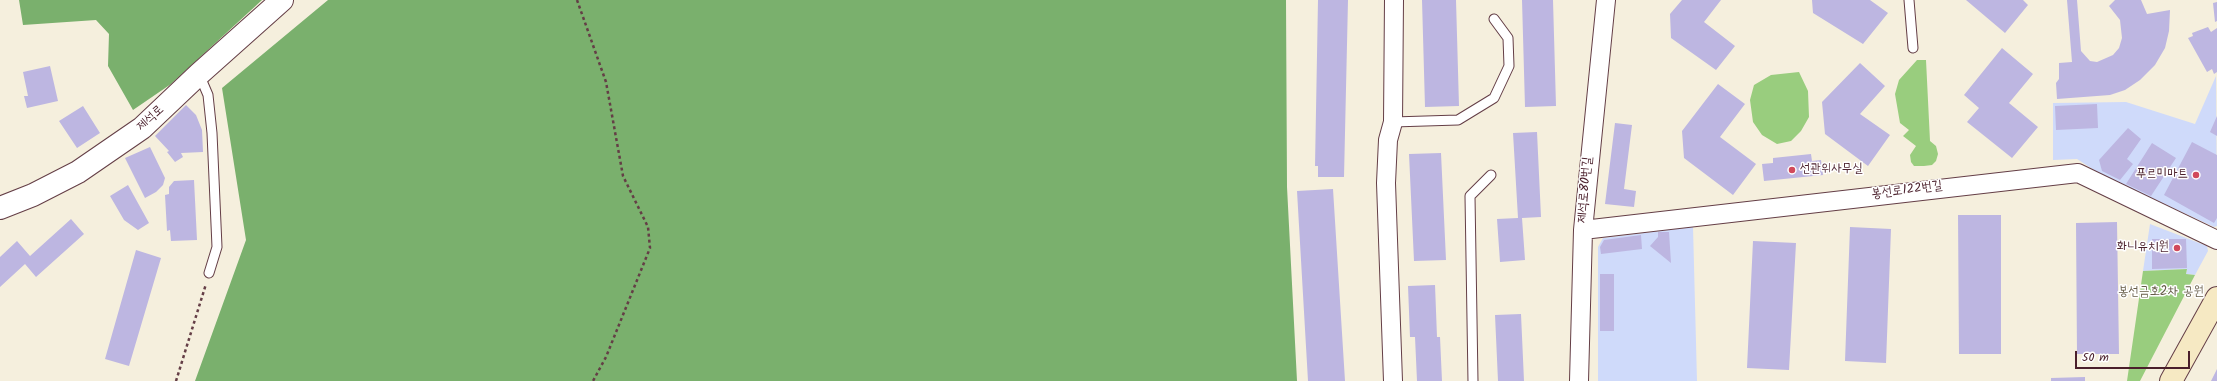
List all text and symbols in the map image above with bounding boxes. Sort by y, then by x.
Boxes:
street label: 제석로 [134,103,168,135]
street label: 제석로80번길 [1575,156,1597,224]
place label: 선관위사무실 [1800,162,1863,178]
marker: 선관위사무실 [1787,165,1797,175]
place label: 푸르미마트 [2136,167,2188,183]
marker: 푸르미마트 [2191,170,2201,180]
street label: 봉선로122번길 [1871,179,1943,203]
place label: 화니유치원 [2117,240,2169,256]
marker: 화니유치원 [2172,243,2182,253]
park label: 봉선금호2차 공원 [2118,285,2204,301]
scale bar [2077,343,2192,369]
text: 50 m [2082,348,2109,367]

